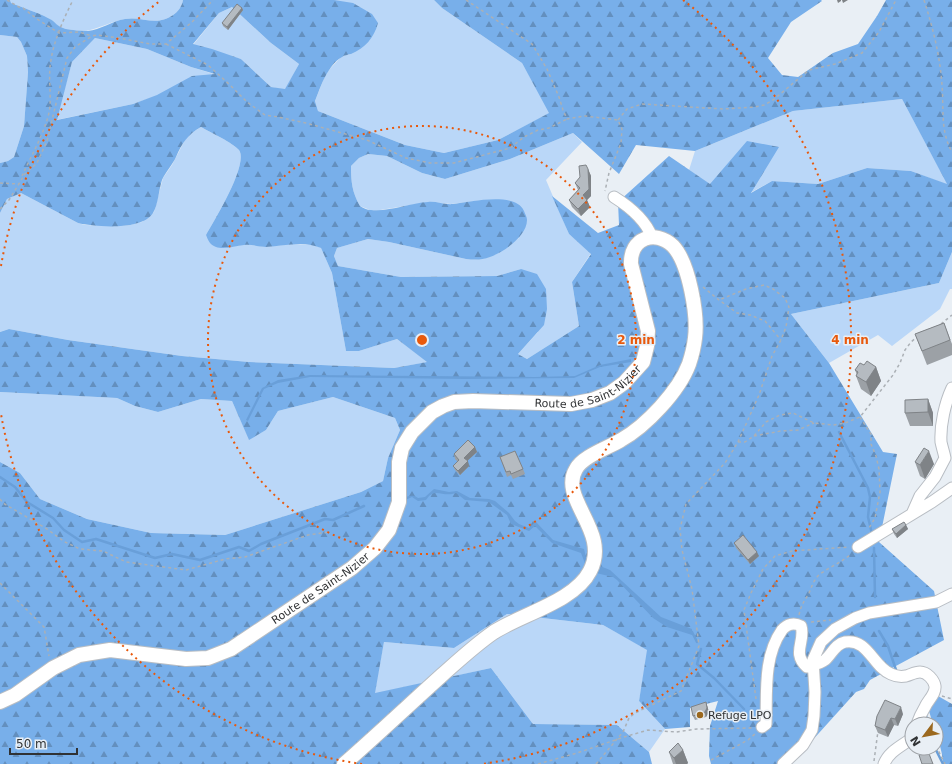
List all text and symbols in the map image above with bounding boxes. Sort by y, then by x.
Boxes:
centre of rings [415,333,429,347]
text: 2 min [617,333,655,347]
text: 4 min [831,333,869,347]
street label: Route de Saint-Nizier [534,362,644,411]
street label: Route de Saint-Nizier [269,550,373,627]
place label: Refuge LPO [708,709,772,722]
marker: Refuge LPO [695,710,705,720]
north arrow [904,716,944,756]
scale bar [10,730,77,756]
text: N [908,734,924,748]
text: 50 m [16,737,47,751]

